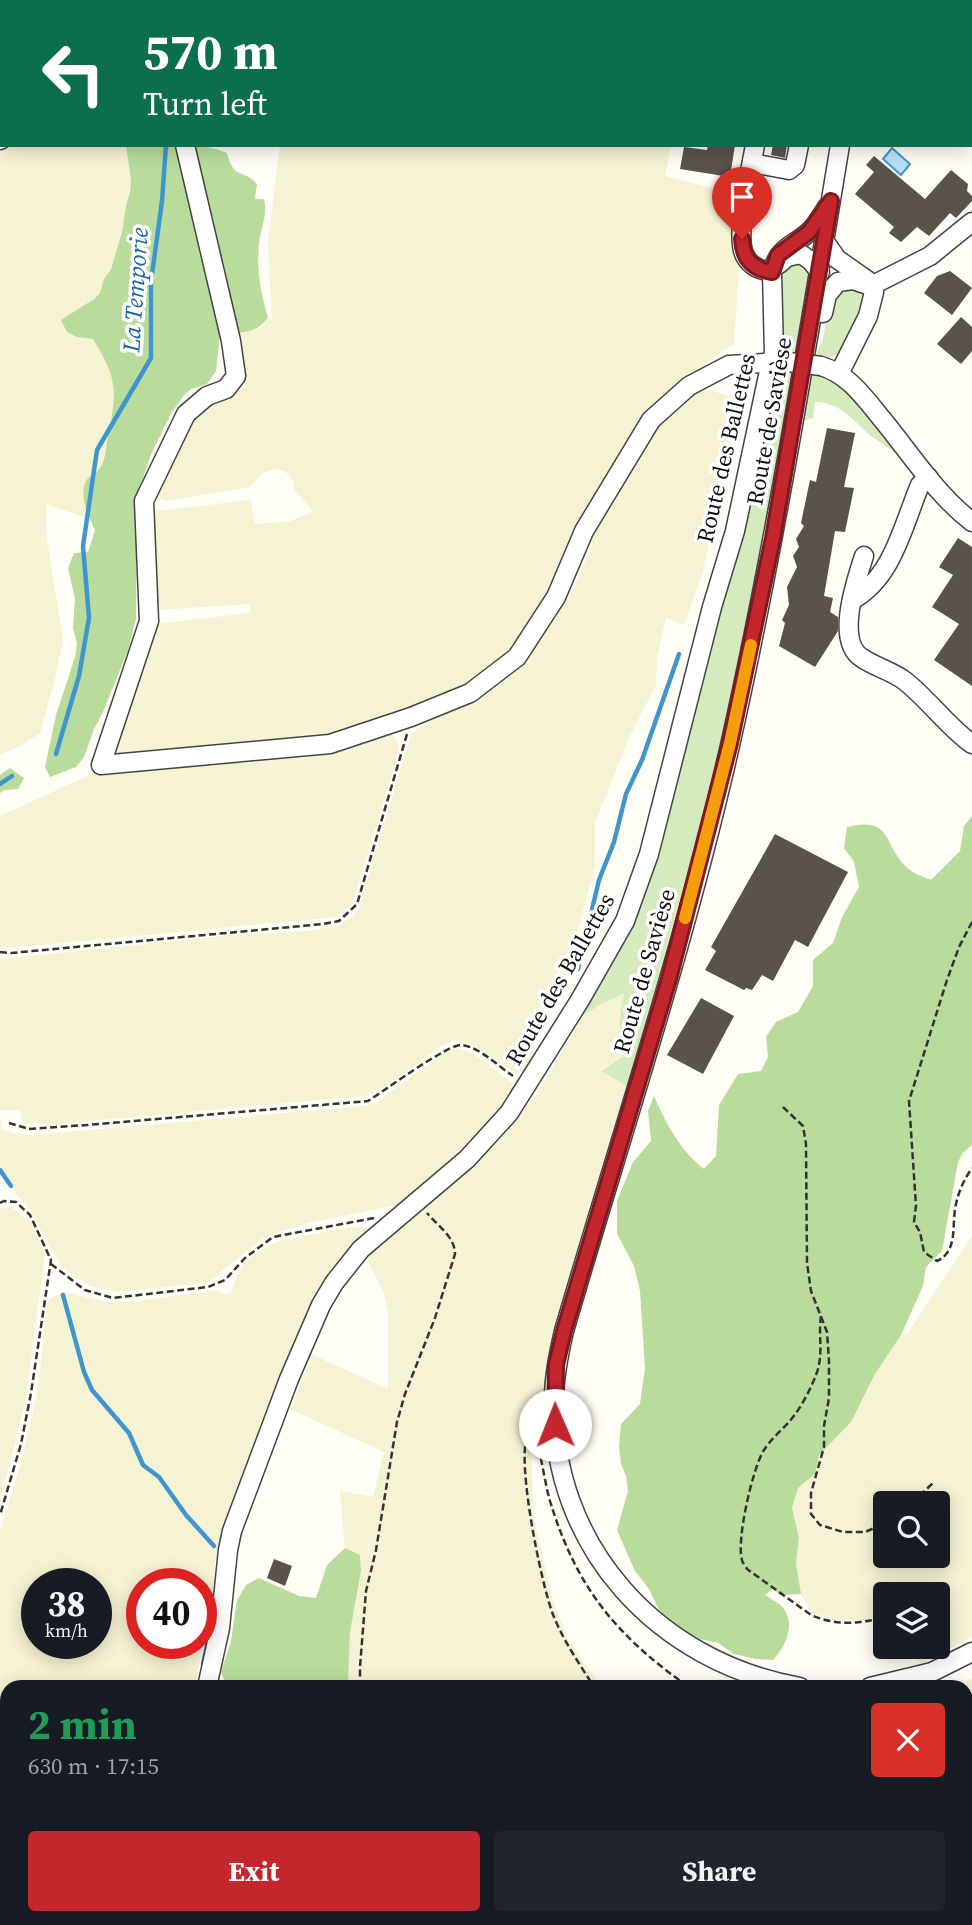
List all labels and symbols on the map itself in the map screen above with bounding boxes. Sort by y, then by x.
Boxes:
pin [712,167,772,239]
water label: La Temporie [114,226,156,354]
street label: Route de Savièse [738,334,800,508]
street label: Route des Ballettes [689,350,763,546]
street label: Route de Savièse [605,885,683,1057]
street label: Route des Ballettes [498,887,622,1071]
position arrow [518,1388,592,1462]
speed limit sign: 40 [126,1568,217,1659]

